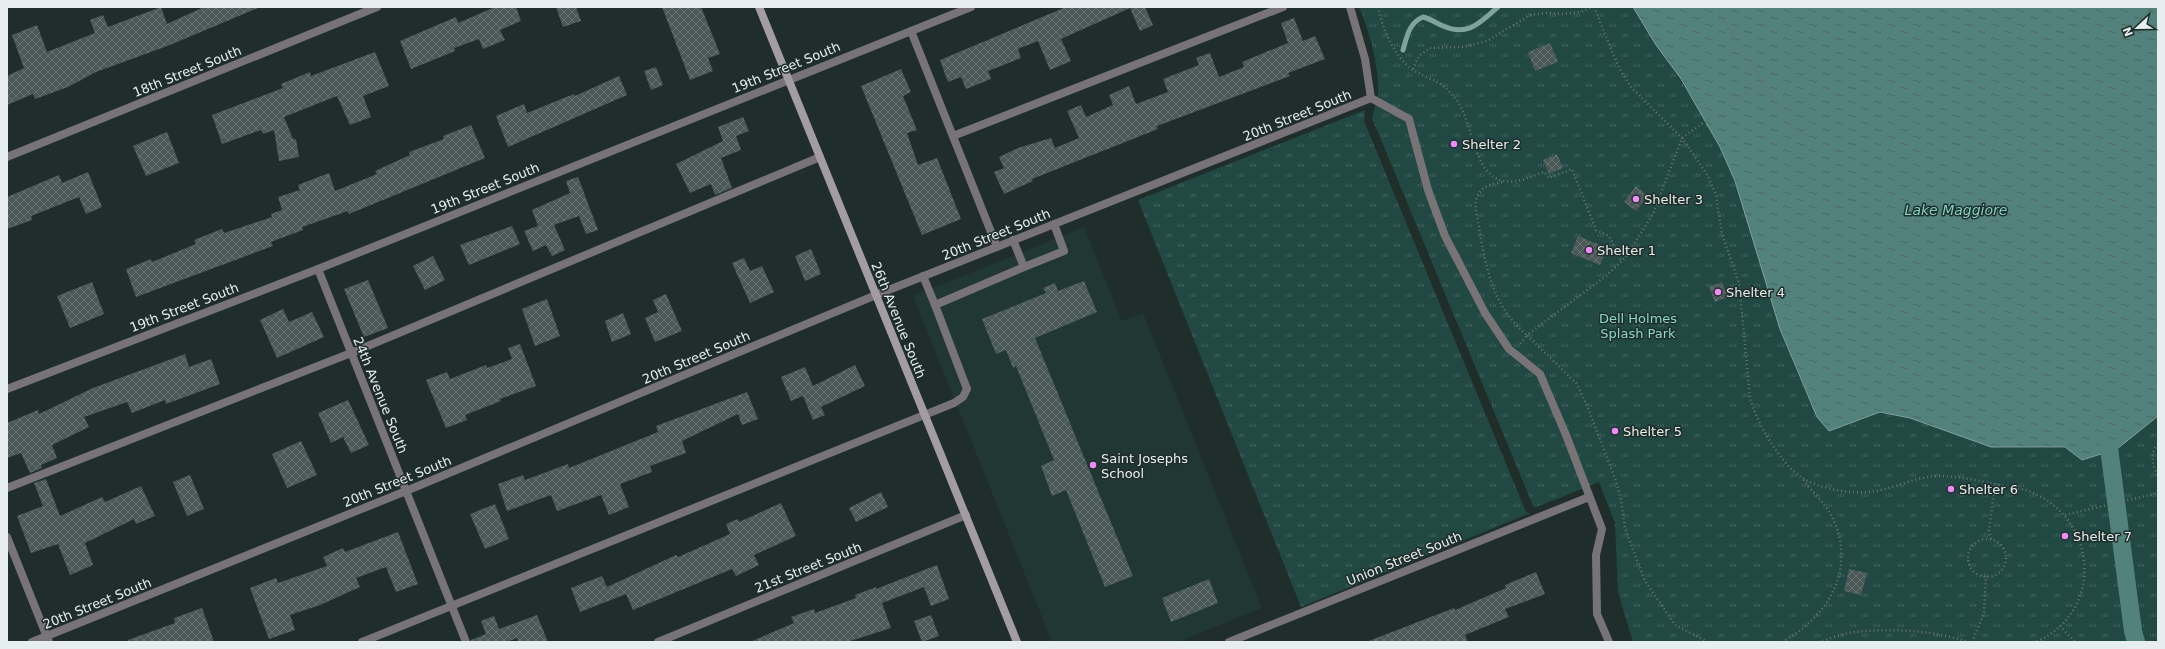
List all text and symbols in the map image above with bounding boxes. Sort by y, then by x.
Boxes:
north arrow [2117,8,2157,48]
text: N [2120,25,2136,38]
street label: 19th Street South [730,39,843,96]
street label: 18th Street South [131,43,244,100]
street label: 20th Street South [1241,87,1354,144]
place label: Shelter 2 [1462,137,1521,152]
marker: Shelter 2 [1449,139,1459,149]
street label: 19th Street South [429,160,542,217]
place label: Shelter 3 [1644,192,1703,207]
marker: Shelter 3 [1631,194,1641,204]
water label: Lake Maggiore [1905,202,2007,218]
street label: 20th Street South [940,206,1053,263]
place label: Shelter 1 [1597,243,1656,258]
marker: Shelter 1 [1584,245,1594,255]
street label: 26th Avenue South [868,260,929,381]
street label: 19th Street South [128,280,241,335]
place label: Shelter 4 [1726,285,1785,300]
marker: Shelter 4 [1713,287,1723,297]
park label: Dell Holmes Splash Park [1599,311,1677,341]
street label: 20th Street South [640,328,752,387]
street label: 24th Avenue South [350,335,411,456]
place label: Shelter 5 [1623,424,1682,439]
marker: Shelter 5 [1610,426,1620,436]
place label: Saint Josephs School [1101,451,1188,481]
street label: 20th Street South [341,453,454,510]
marker: Saint Josephs School [1088,460,1098,470]
place label: Shelter 6 [1959,482,2018,497]
marker: Shelter 6 [1946,484,1956,494]
street label: Union Street South [1344,528,1464,588]
place label: Shelter 7 [2073,529,2132,544]
marker: Shelter 7 [2060,531,2070,541]
street label: 21st Street South [753,539,864,596]
street label: 20th Street South [41,575,154,632]

